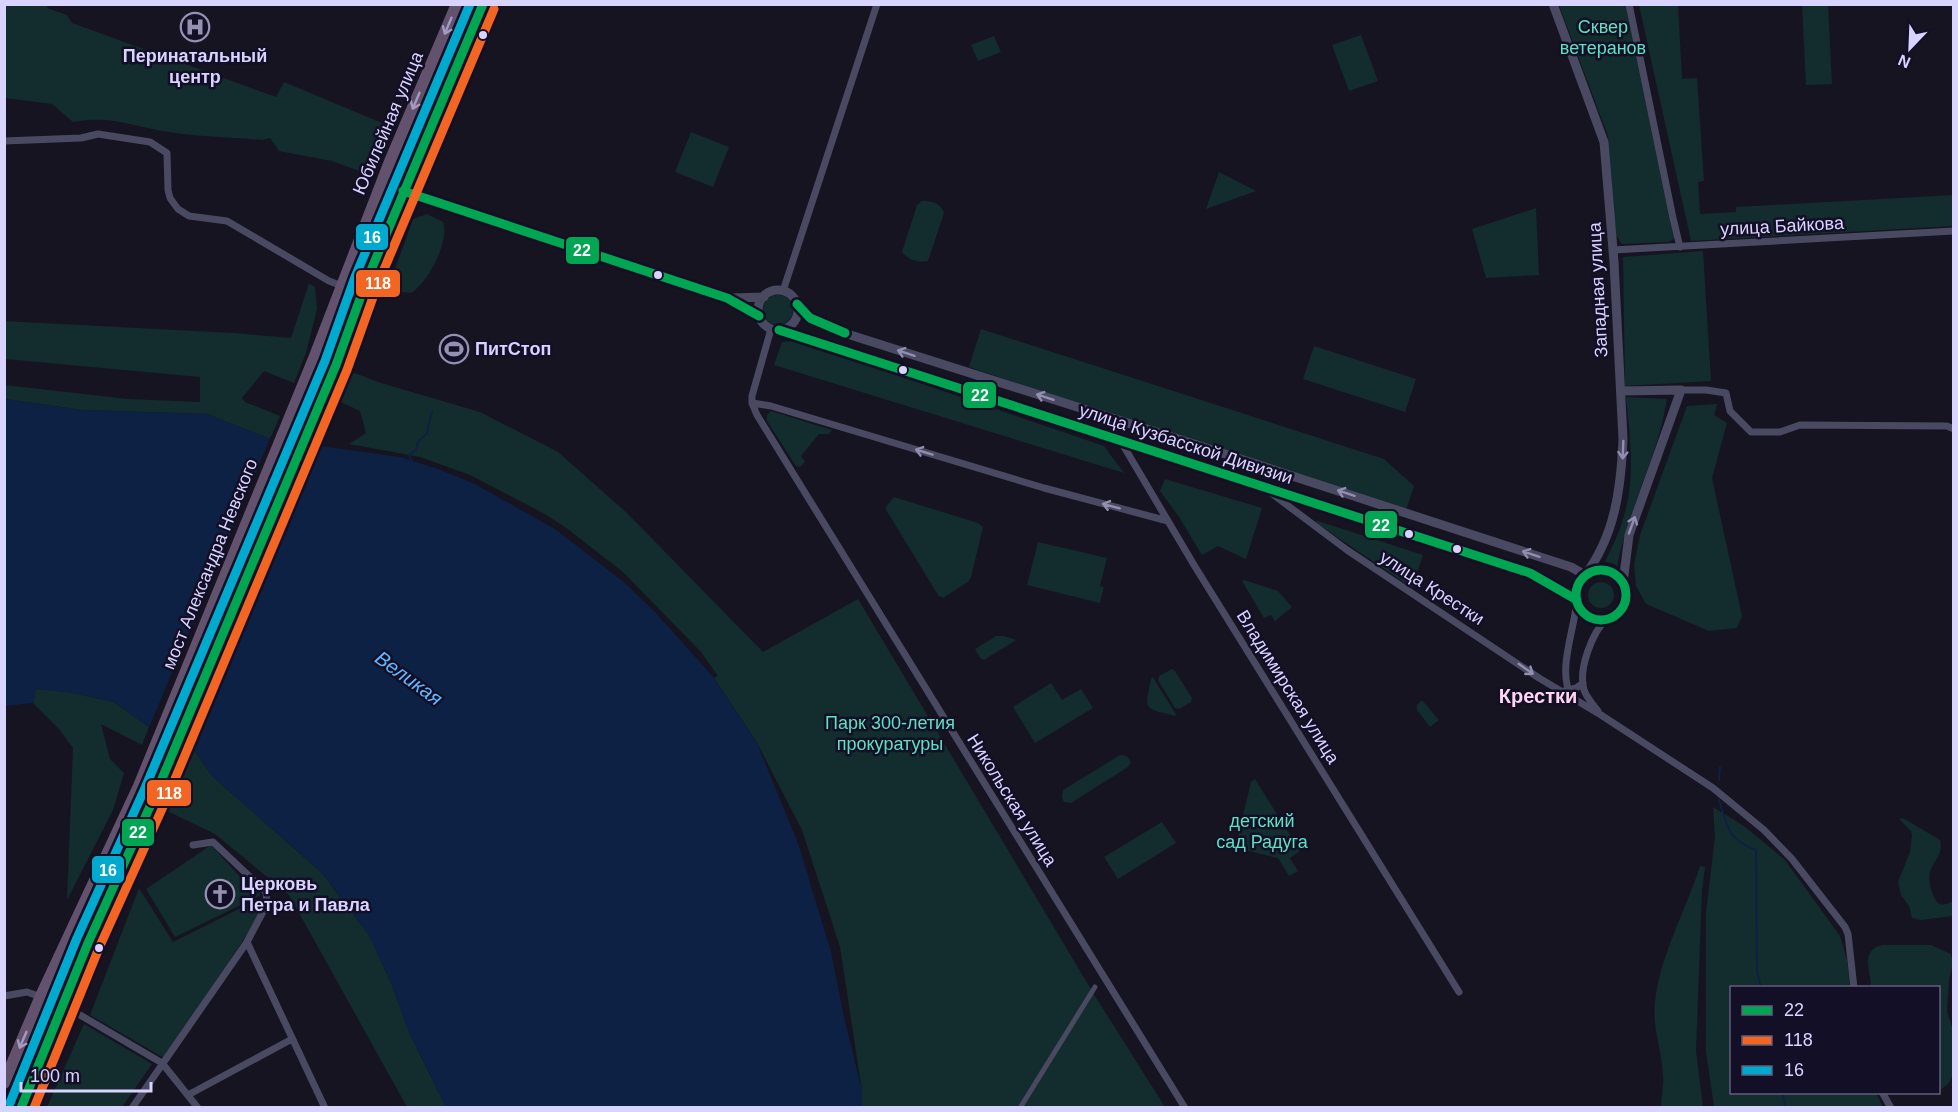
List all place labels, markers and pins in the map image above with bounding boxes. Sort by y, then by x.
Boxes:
hospital icon: Перинатальный центр [179,11,211,43]
unlabelled marker [477,29,489,41]
place label: Перинатальный центр [123,46,267,87]
unlabelled marker [652,269,664,281]
sports icon: ПитСтоп [438,333,470,365]
place label: ПитСтоп [475,339,551,359]
unlabelled marker [897,364,909,376]
unlabelled marker [1403,528,1415,540]
unlabelled marker [1451,543,1463,555]
place label: Церковь Петра и Павла [241,874,371,915]
church icon: Церковь Петра и Павла [204,878,236,910]
unlabelled marker [93,942,105,954]

